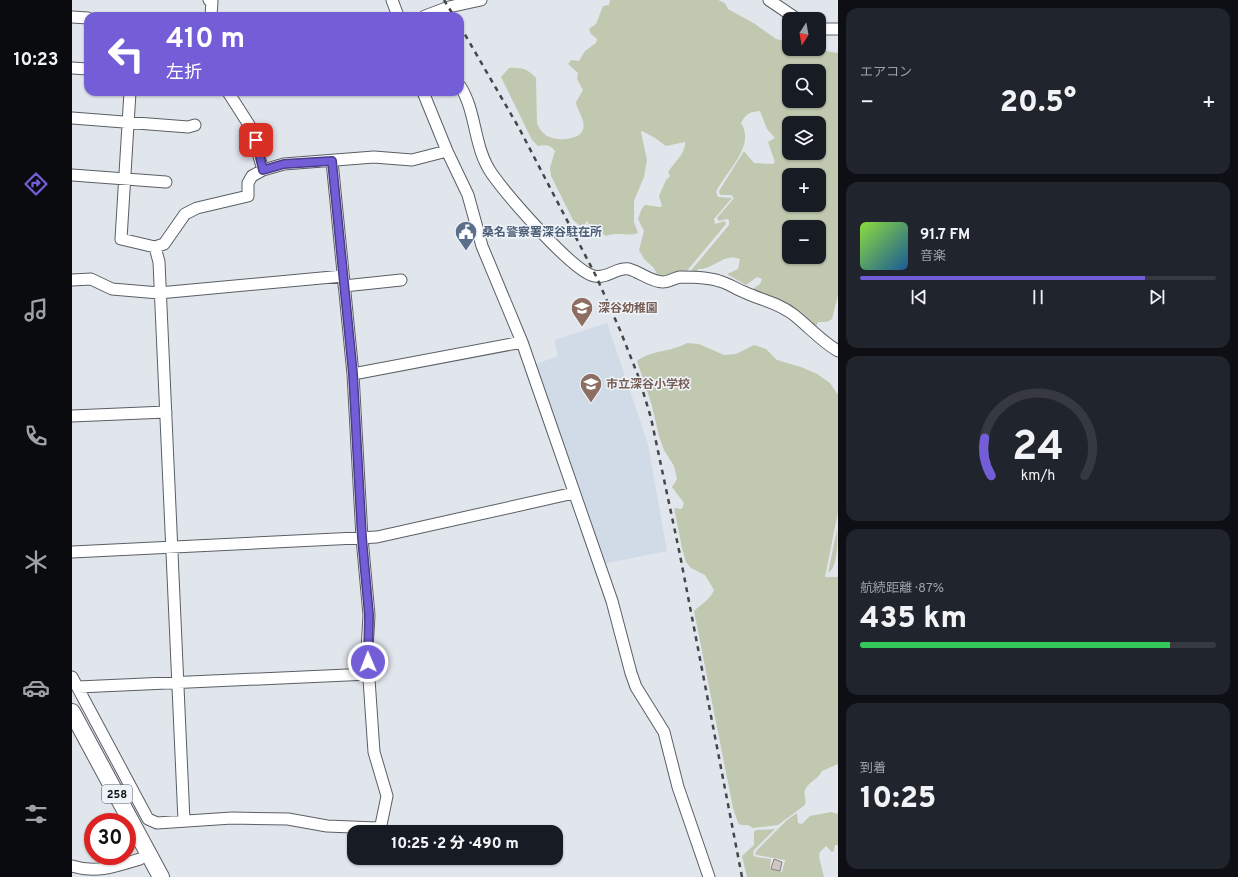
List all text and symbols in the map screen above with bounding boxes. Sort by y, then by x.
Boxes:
north arrow [782,12,826,56]
map controls [782,12,826,264]
text: 410 m [166,22,245,58]
icon: left [100,28,152,80]
text: 10:23 [13,49,59,72]
text: 左折 [166,62,202,85]
button: search [782,64,826,108]
text: エアコン [860,65,912,81]
text: 20.5° [1000,85,1076,122]
text: − [860,90,874,117]
text: + [1202,90,1216,117]
button: layers [782,116,826,160]
pin [239,123,273,157]
icon: arrive [245,129,267,151]
button: + [782,168,826,212]
icon: directions [22,170,50,198]
public building icon: 桑名警察署深谷駐在所 [453,219,479,252]
button: − [782,220,826,264]
place label: 桑名警察署深谷駐在所 [482,225,602,241]
text: 91.7 FM [920,226,970,245]
text: 音楽 [920,249,946,265]
icon: previous [908,286,930,308]
icon: pause [1027,286,1049,308]
icon: next [1146,286,1168,308]
school or university icon: 深谷幼稚園 [569,295,595,328]
icon: music [22,296,50,324]
place label: 深谷幼稚園 [598,301,658,317]
school or university icon: 市立深谷小学校 [578,371,604,404]
place label: 市立深谷小学校 [606,377,690,393]
icon: phone [22,422,50,450]
text: 24 [1012,422,1064,475]
text: km/h [1021,467,1055,485]
icon: climate [22,548,50,576]
text: 航続距離 · 87% [860,581,944,597]
text: 435 km [860,601,967,638]
position arrow [347,641,389,683]
icon: car [22,674,50,702]
text: 到着 [860,761,886,777]
text: 10:25 [860,781,936,818]
road number: 258 [102,785,132,803]
icon: filters [22,800,50,828]
speed limit sign: 30 [84,813,136,865]
text: 10:25 · 2 分 · 490 m [391,835,519,854]

